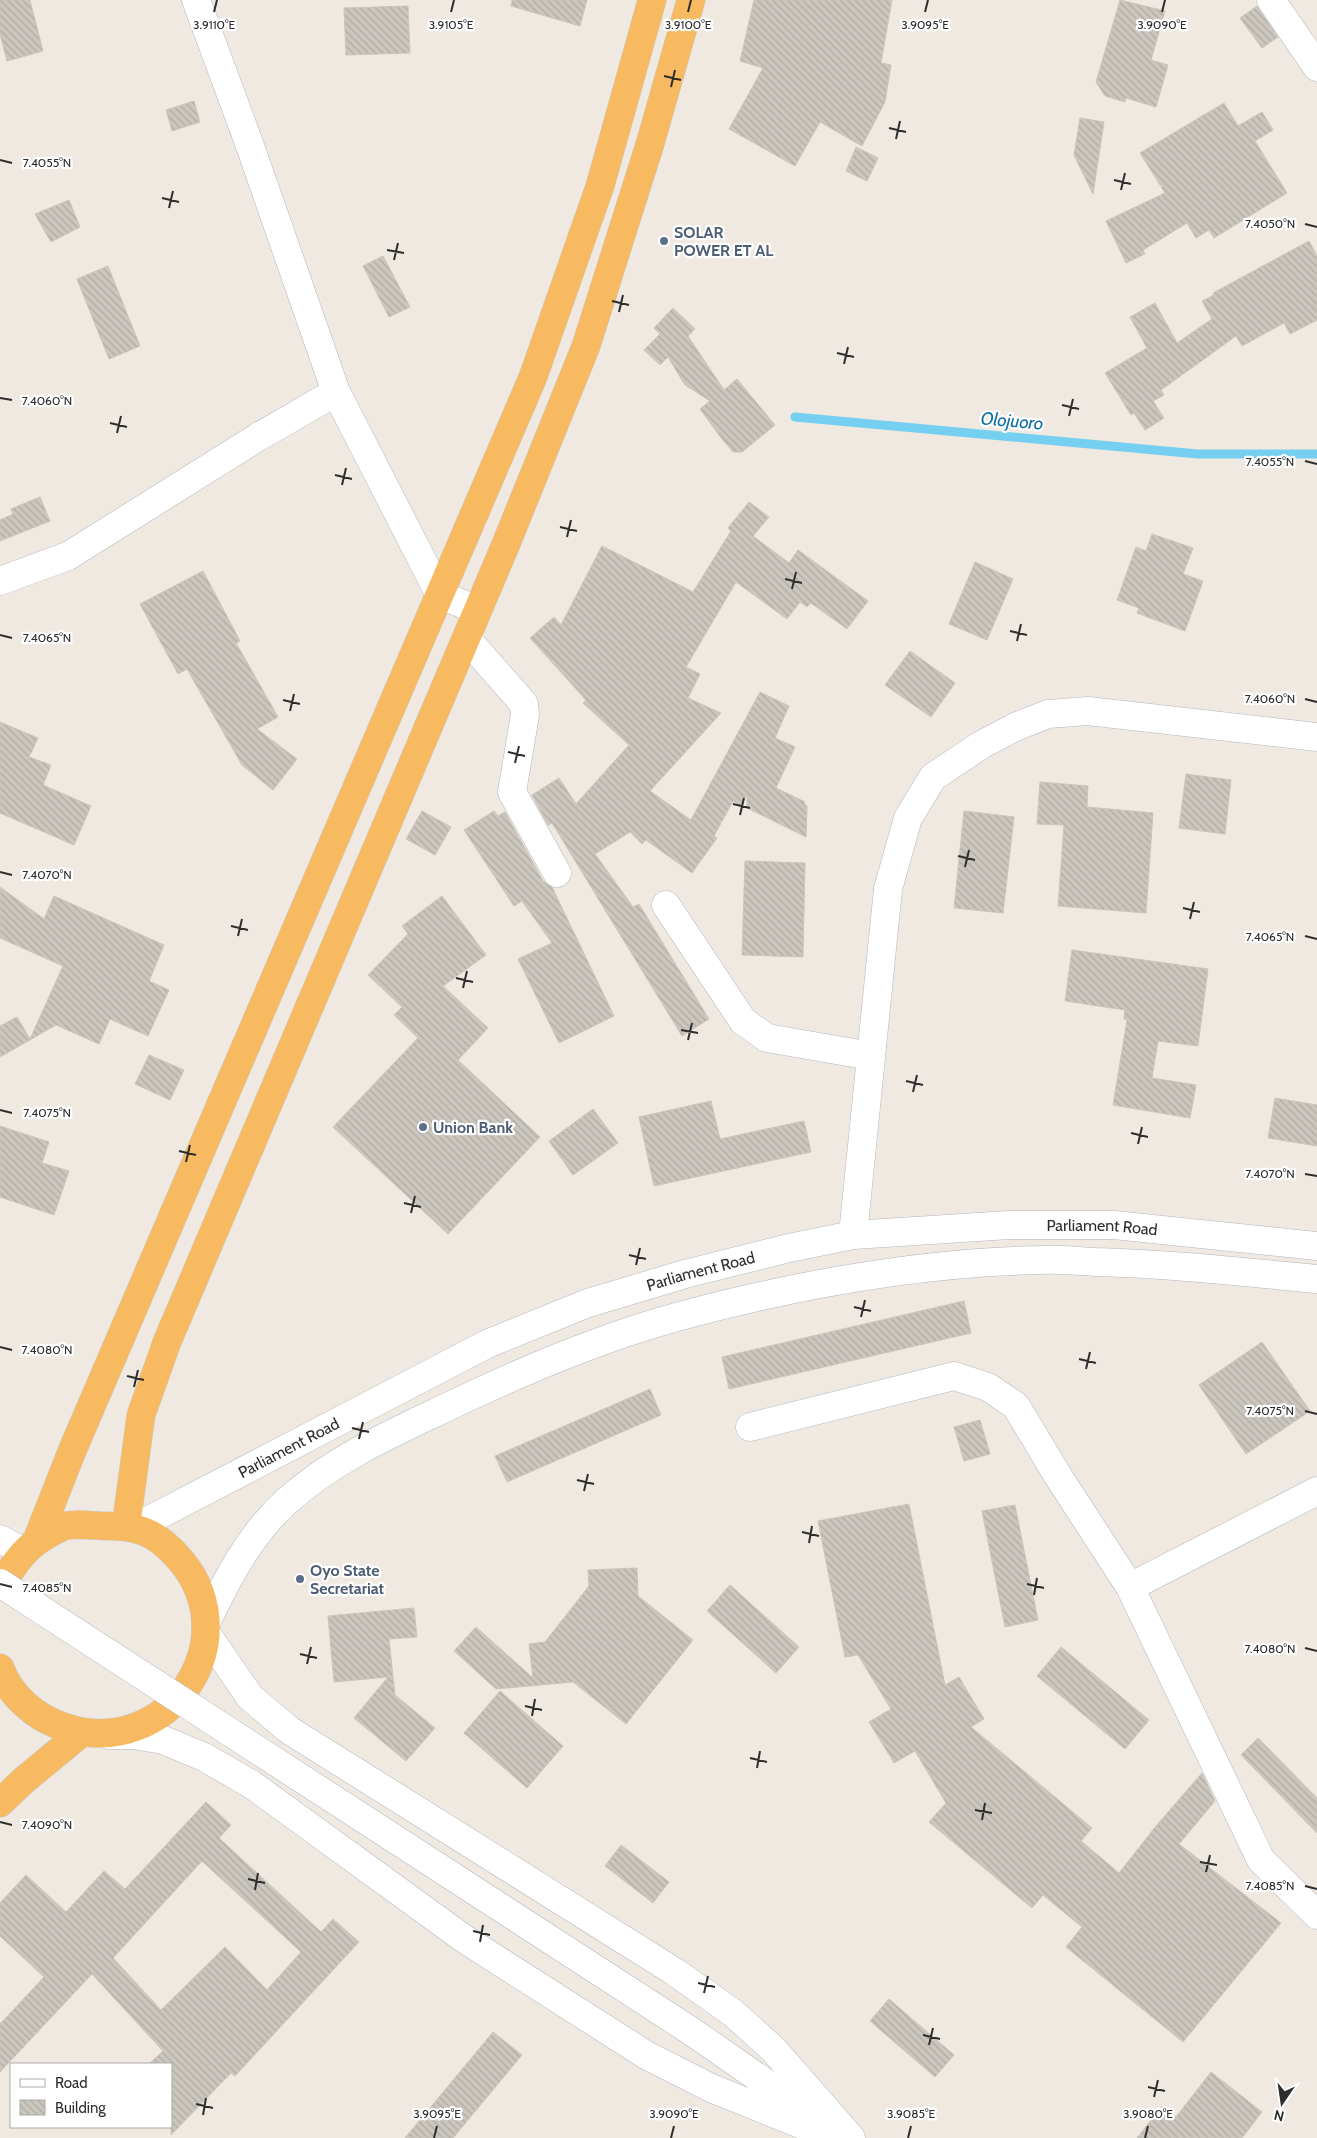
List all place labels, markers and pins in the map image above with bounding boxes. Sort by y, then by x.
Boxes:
place label: SOLAR POWER ET AL [674,223,773,260]
marker: SOLAR POWER ET AL [658,235,670,247]
place label: Union Bank [433,1118,513,1137]
marker: Union Bank [417,1121,429,1133]
place label: Oyo State Secretariat [310,1561,385,1598]
marker: Oyo State Secretariat [294,1573,306,1585]

